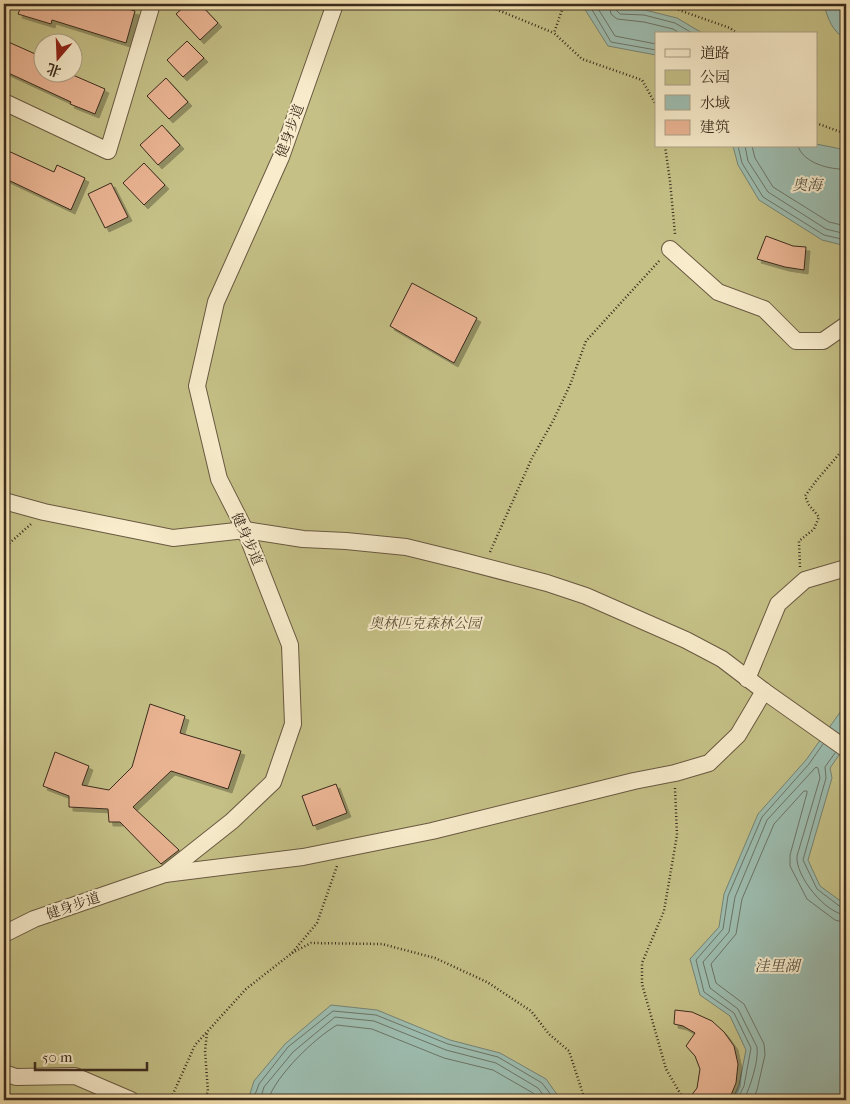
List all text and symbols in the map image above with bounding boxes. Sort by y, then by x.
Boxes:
north arrow [32,32,82,82]
legend [655,32,818,148]
text: 道路 [700,44,730,62]
text: 北 [45,60,63,80]
text: 公园 [700,68,730,86]
text: 水域 [700,94,730,112]
street label: 健身步道 [272,102,308,160]
text: 建筑 [700,118,730,136]
water label: 奥海 [792,176,825,194]
street label: 健身步道 [228,510,266,568]
park label: 奥林匹克森林公园 [369,615,483,632]
street label: 健身步道 [44,889,102,923]
water label: 洼里湖 [754,957,802,975]
scale bar [35,1039,148,1071]
text: 50 m [42,1048,73,1066]

